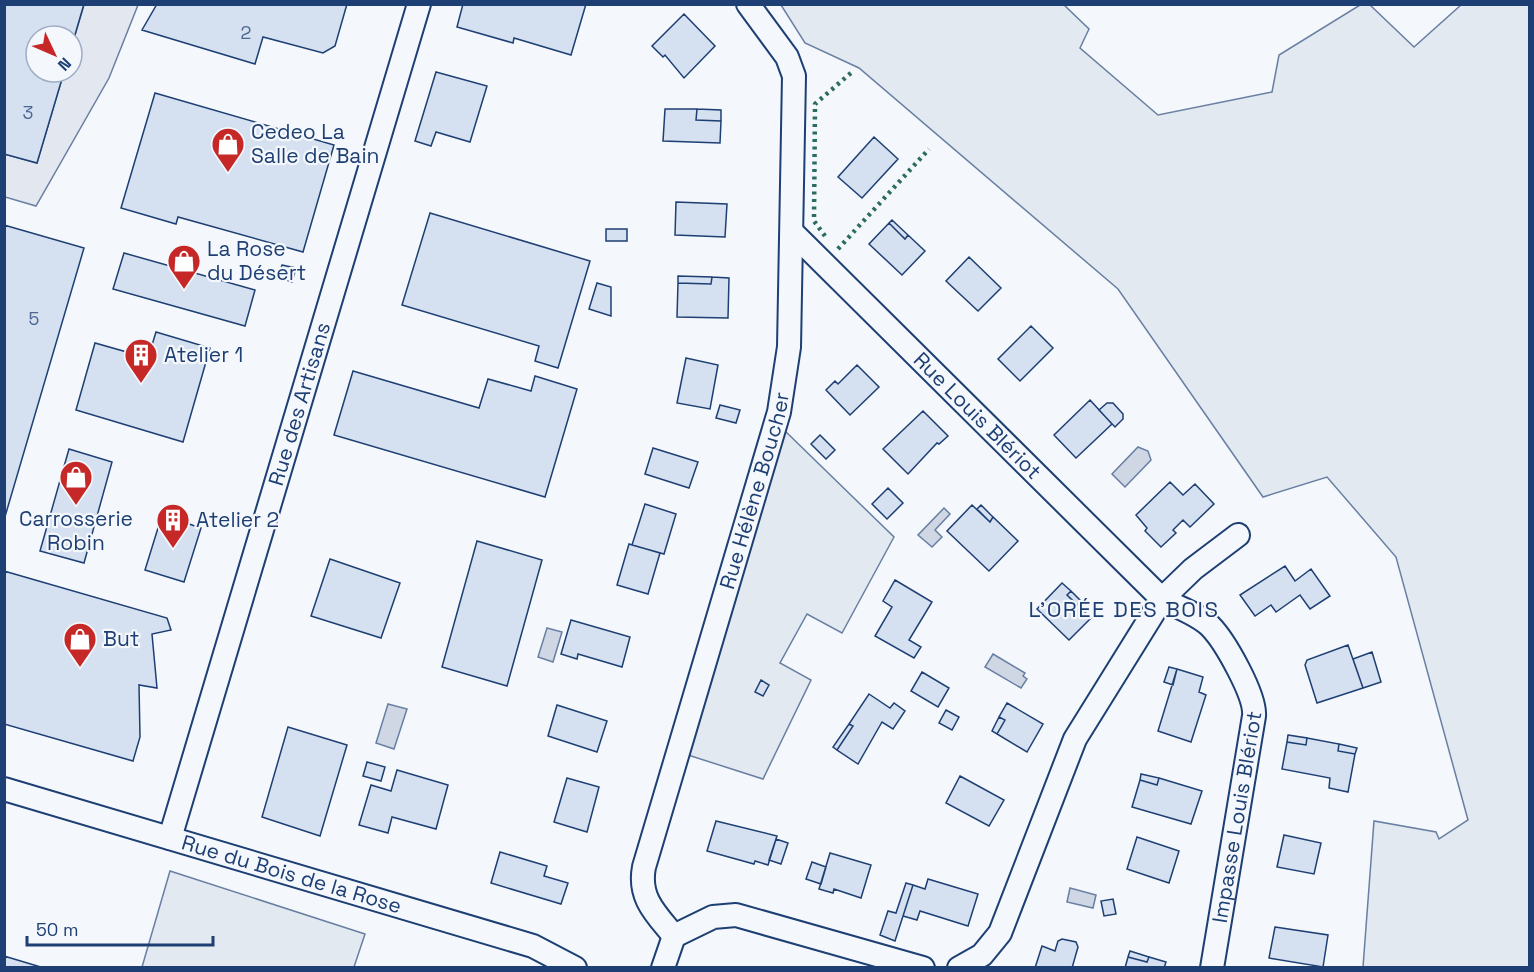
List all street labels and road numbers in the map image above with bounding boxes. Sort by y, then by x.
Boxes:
street label: Rue des Artisans [262,319,336,489]
street label: Rue Louis Blériot [908,346,1047,485]
street label: Rue Hélène Boucher [713,390,795,592]
street label: Impasse Louis Blériot [1206,709,1268,925]
street label: Rue du Bois de la Rose [179,828,405,919]

